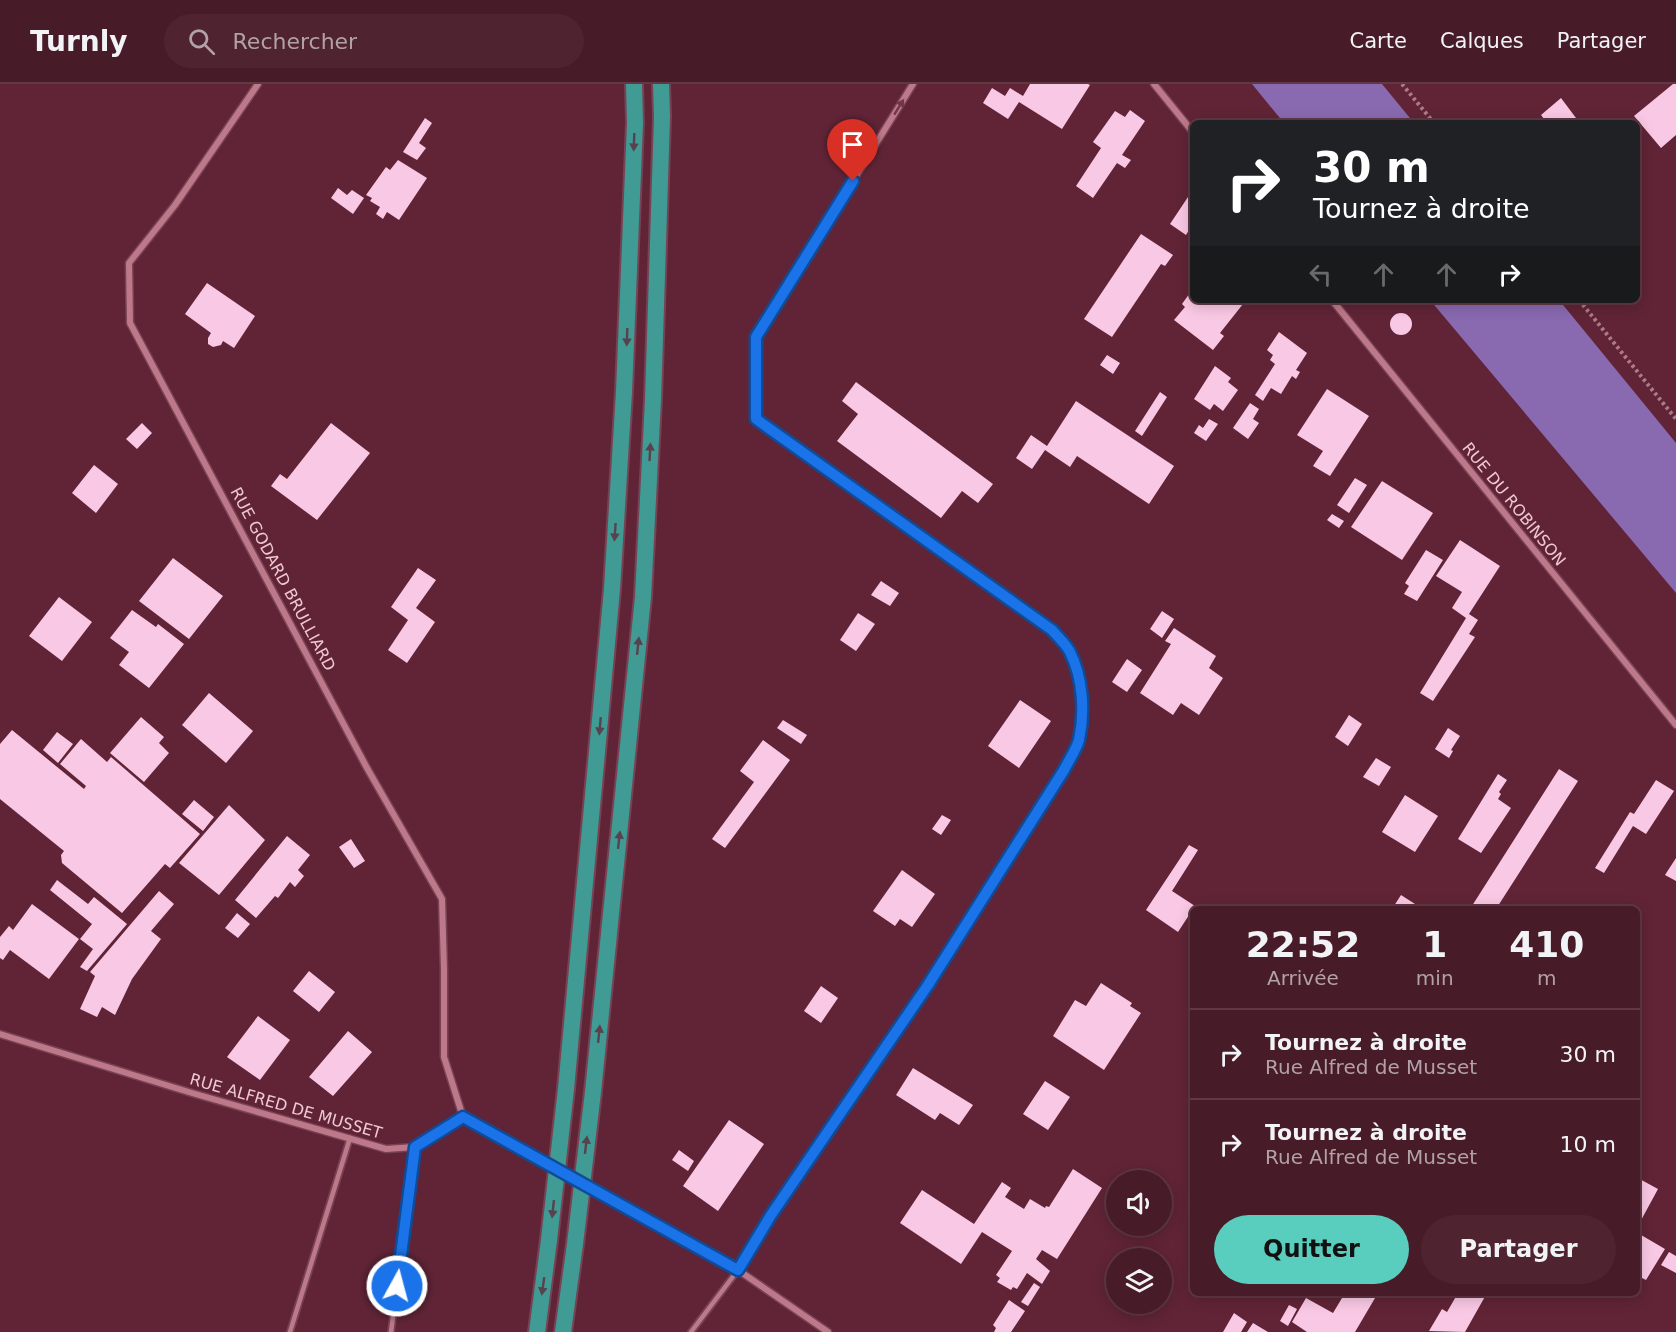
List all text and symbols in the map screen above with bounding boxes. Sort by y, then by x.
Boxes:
search box [164,14,584,68]
text: Turnly [30,25,128,58]
icon: search [185,25,218,58]
text: Rechercher [233,29,357,54]
text: Carte [1350,29,1407,53]
text: Calques [1440,29,1524,53]
text: Partager [1557,29,1646,53]
one-way arrow [894,98,905,115]
pin [827,119,878,181]
icon: arrive [836,128,869,161]
one-way arrow [630,133,639,152]
text: 30 m [1313,143,1430,192]
icon: right [1214,144,1292,222]
text: Tournez à droite [1313,193,1530,224]
icon: left [1304,258,1337,291]
icon: ahead [1367,258,1400,291]
icon: ahead [1430,258,1463,291]
icon: right [1493,258,1526,291]
one-way arrow [622,328,631,347]
street label: RUE DU ROBINSON [1458,438,1570,570]
one-way arrow [645,442,655,461]
street label: RUE GODARD BRULLIARD [226,484,340,674]
one-way arrow [611,522,620,541]
one-way arrow [633,637,643,656]
one-way arrow [595,717,605,736]
one-way arrow [614,831,624,850]
text: 22:52 [1246,924,1360,965]
text: 1 [1422,924,1447,965]
text: 410 [1509,924,1584,965]
text: Arrivée [1267,966,1339,990]
text: min [1416,966,1454,990]
text: m [1537,966,1557,990]
one-way arrow [594,1025,604,1044]
text: Tournez à droite [1265,1030,1467,1055]
icon: right [1214,1038,1247,1071]
text: 30 m [1560,1042,1616,1067]
text: Rue Alfred de Musset [1265,1055,1477,1079]
street label: RUE ALFRED DE MUSSET [188,1069,384,1143]
text: Tournez à droite [1265,1120,1467,1145]
icon: right [1214,1128,1247,1161]
text: 10 m [1560,1132,1616,1157]
one-way arrow [582,1135,591,1154]
text: Rue Alfred de Musset [1265,1145,1477,1169]
map controls [1106,1170,1172,1314]
button: sound [1106,1170,1172,1236]
one-way arrow [548,1200,557,1219]
button: Quitter [1214,1215,1409,1284]
button: Partager [1421,1215,1616,1284]
button: layers [1106,1248,1172,1314]
position arrow [365,1254,429,1318]
one-way arrow [539,1276,548,1295]

